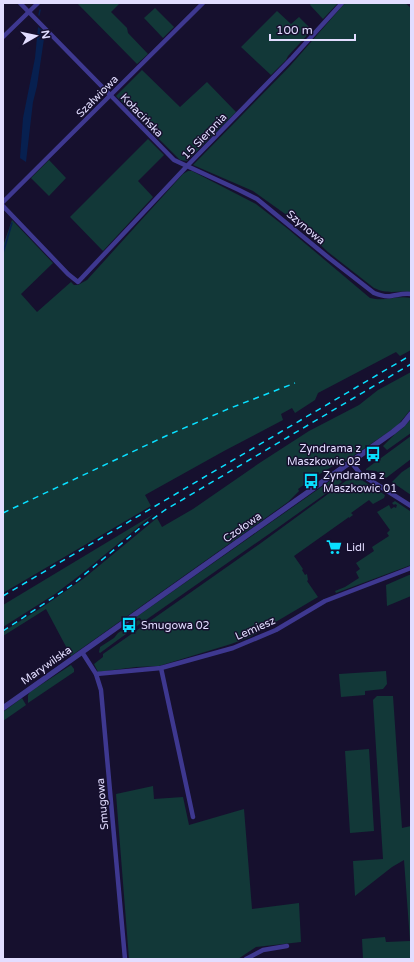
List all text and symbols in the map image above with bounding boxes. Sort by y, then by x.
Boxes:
north arrow [16,16,56,56]
scale bar [270,16,355,42]
text: 100 m [276,23,313,37]
text: N [38,29,52,40]
street label: Szałwiowa [74,73,121,120]
street label: Kołacińska [118,91,166,140]
street label: 15 Sierpnia [179,111,230,162]
street label: Szynowa [284,208,328,247]
place label: Zyndrama z Maszkowic 02 [287,442,362,468]
bus stop icon: Zyndrama z Maszkowic 02 [364,445,382,463]
place label: Zyndrama z Maszkowic 01 [323,469,397,495]
bus stop icon: Zyndrama z Maszkowic 01 [302,472,320,490]
street label: Czołowa [220,509,264,545]
supermarket icon: Lidl [325,538,343,556]
place label: Lidl [346,541,365,554]
street label: Lemiesz [233,614,278,643]
bus stop icon: Smugowa 02 [120,616,138,634]
place label: Smugowa 02 [141,619,210,632]
street label: Marywilska [19,643,74,688]
street label: Smugowa [94,778,111,830]

